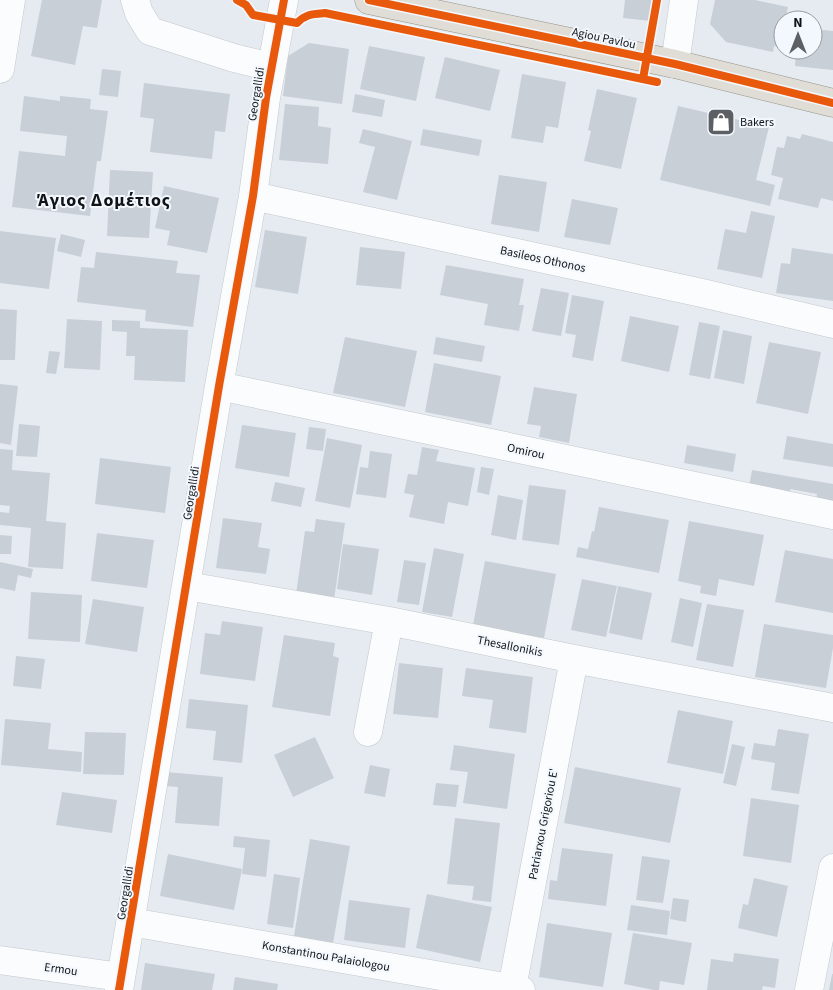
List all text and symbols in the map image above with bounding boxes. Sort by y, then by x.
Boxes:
north arrow [773,10,823,60]
text: N [793,13,803,33]
street label: Agiou Pavlou [570,23,637,54]
street label: Georgallidi [244,66,269,122]
shop icon: Bakers [706,107,736,137]
place label: Bakers [740,114,774,131]
district label: Άγιος Δομέτιος [37,188,171,213]
street label: Basileos Othonos [499,242,587,277]
street label: Omirou [506,439,546,464]
street label: Georgallidi [179,465,204,521]
street label: Thesallonikis [476,632,544,661]
street label: Patriarxou Grigoriou E' [524,767,563,881]
street label: Georgallidi [113,865,138,921]
street label: Konstantinou Palaiologou [261,937,391,976]
street label: Ermou [43,959,79,980]

